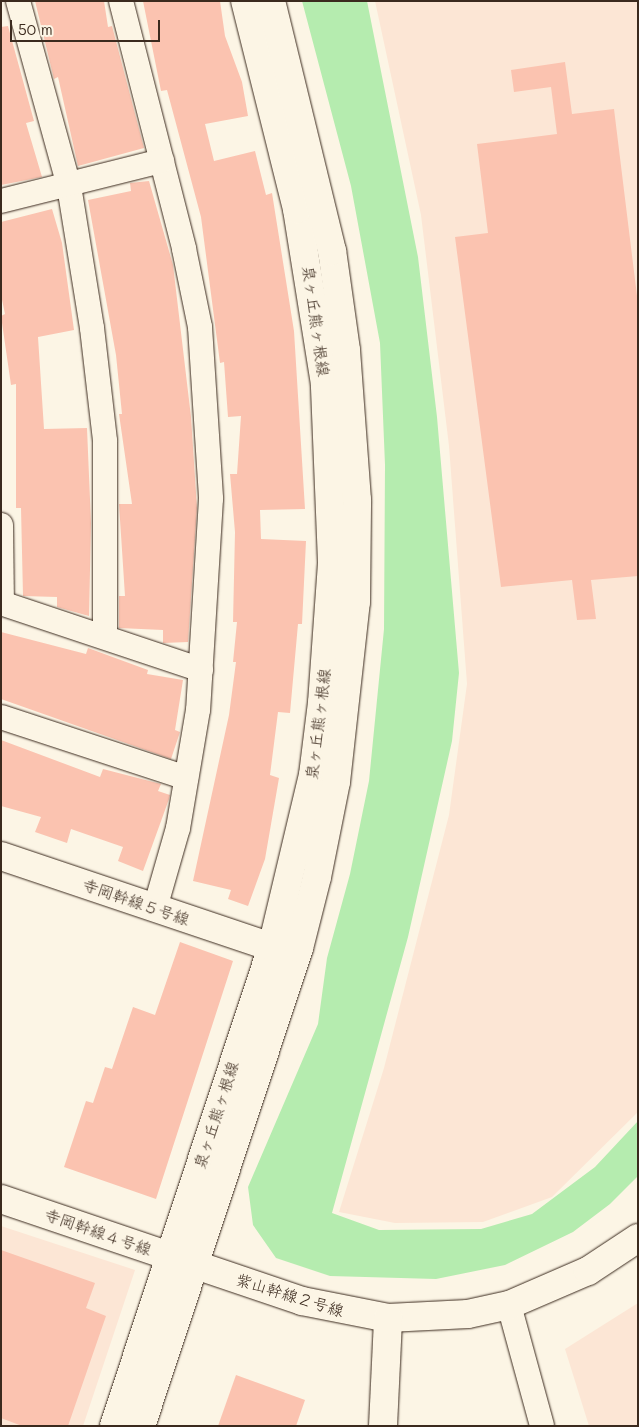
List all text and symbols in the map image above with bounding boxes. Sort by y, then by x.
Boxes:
scale bar [12,10,162,42]
text: 50 m [18,19,53,39]
street label: 泉ヶ丘熊ヶ根線 [299,264,333,378]
street label: 泉ヶ丘熊ヶ根線 [302,667,334,781]
street label: 寺岡幹線５号線 [80,875,192,929]
street label: 泉ヶ丘熊ヶ根線 [190,1059,242,1171]
street label: 寺岡幹線４号線 [42,1205,154,1259]
street label: 紫山幹線２号線 [234,1269,346,1321]

